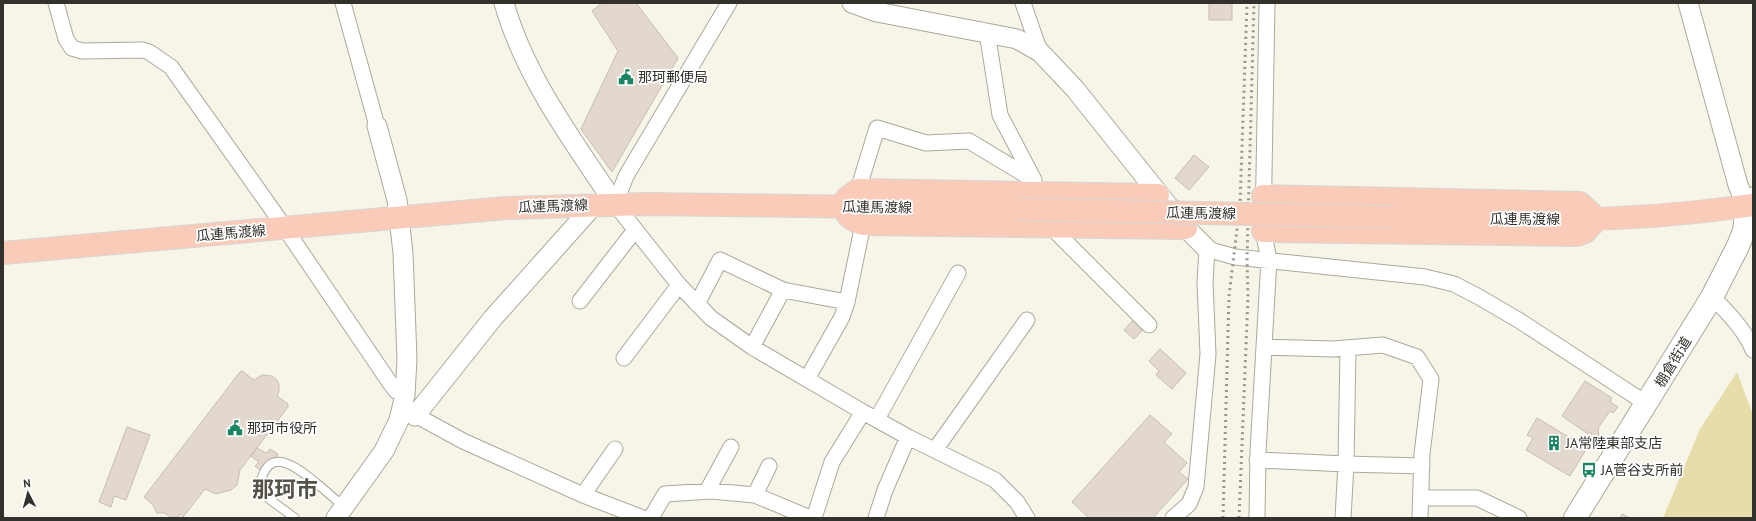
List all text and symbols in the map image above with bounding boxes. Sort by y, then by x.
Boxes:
public building icon: 那珂郵便局 [617,68,635,86]
place label: 那珂郵便局 [638,68,708,86]
street label: 瓜連馬渡線 [518,196,588,216]
street label: 瓜連馬渡線 [842,197,912,217]
street label: 瓜連馬渡線 [1166,203,1236,223]
street label: 瓜連馬渡線 [1490,210,1560,228]
street label: 瓜連馬渡線 [195,221,267,245]
street label: 棚倉街道 [1651,333,1695,391]
public building icon: 那珂市役所 [226,419,244,437]
place label: 那珂市役所 [247,419,317,437]
building icon: JA常陸東部支店 [1545,434,1563,452]
place label: JA常陸東部支店 [1565,434,1662,452]
bus stop icon: JA菅谷支所前 [1580,461,1598,479]
place label: JA菅谷支所前 [1600,461,1683,479]
north arrow [8,473,48,513]
district label: 那珂市 [252,475,318,503]
text: N [23,476,31,490]

